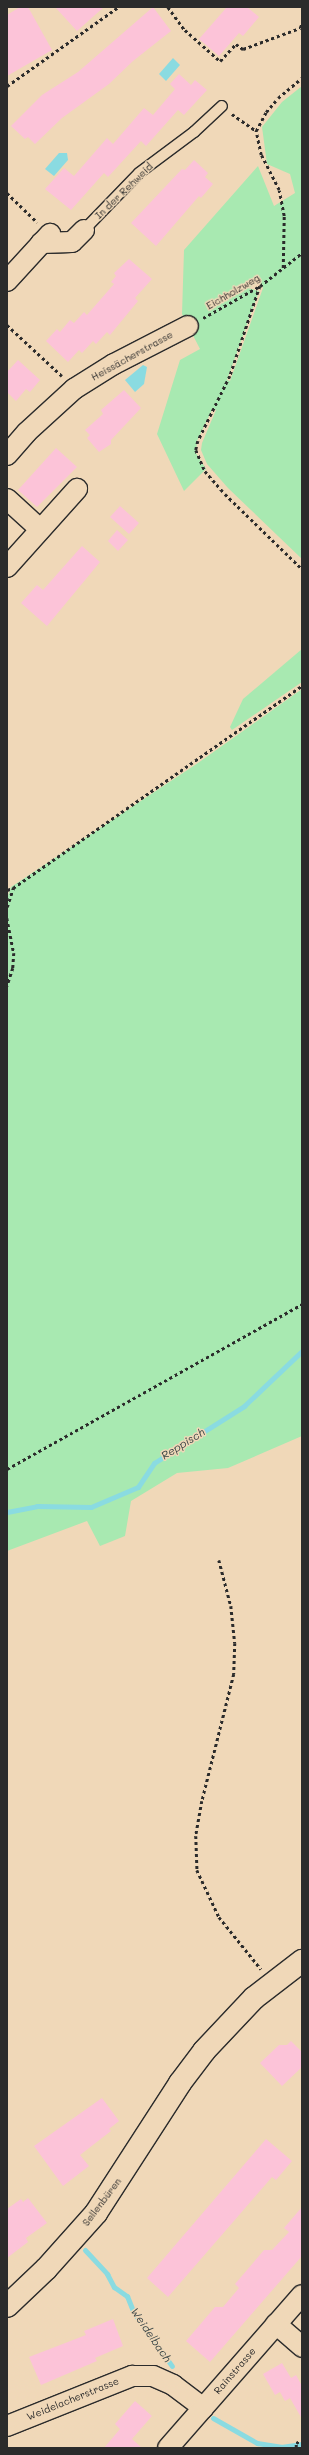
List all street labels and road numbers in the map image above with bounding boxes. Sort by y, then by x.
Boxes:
street label: In der Rehweid [93,160,155,222]
street label: Eichholzweg [204,272,262,312]
street label: Heissächerstrasse [89,329,175,383]
street label: Sellenbüren [80,2176,124,2228]
street label: Rainstrasse [212,2345,258,2397]
street label: Weidelacherstrasse [25,2375,121,2423]

